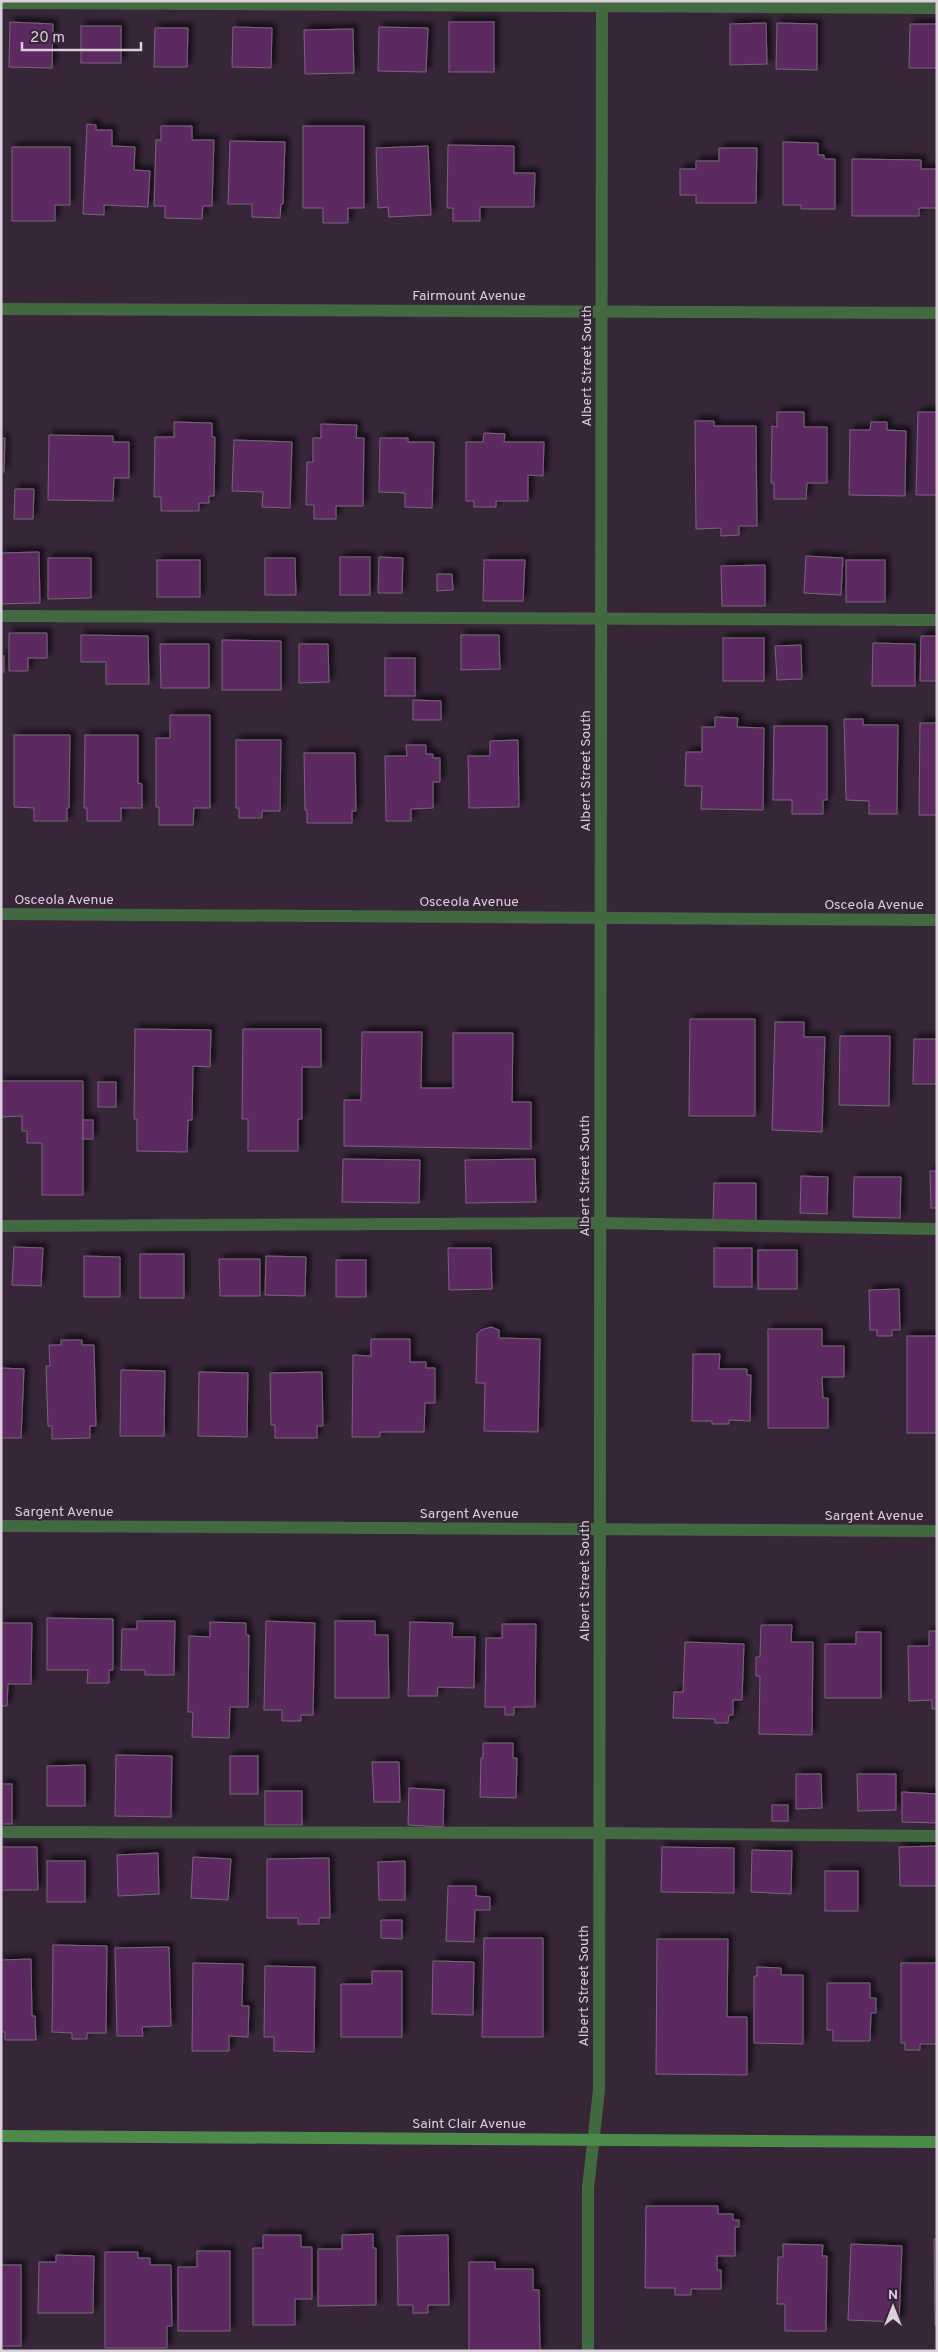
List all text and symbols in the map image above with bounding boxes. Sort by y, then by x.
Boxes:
scale bar [22,20,141,52]
text: 20 m [30,29,65,48]
street label: Fairmount Avenue [412,288,526,305]
street label: Albert Street South [579,305,596,427]
street label: Albert Street South [578,710,595,832]
street label: Osceola Avenue [14,892,114,909]
street label: Osceola Avenue [419,894,519,911]
street label: Osceola Avenue [824,897,924,914]
street label: Albert Street South [577,1115,594,1237]
street label: Sargent Avenue [14,1504,114,1521]
street label: Sargent Avenue [419,1506,519,1523]
street label: Sargent Avenue [824,1508,924,1525]
street label: Albert Street South [577,1520,594,1642]
street label: Albert Street South [576,1925,593,2047]
street label: Saint Clair Avenue [412,2116,526,2133]
north arrow [868,2282,918,2332]
text: N [888,2287,898,2304]

